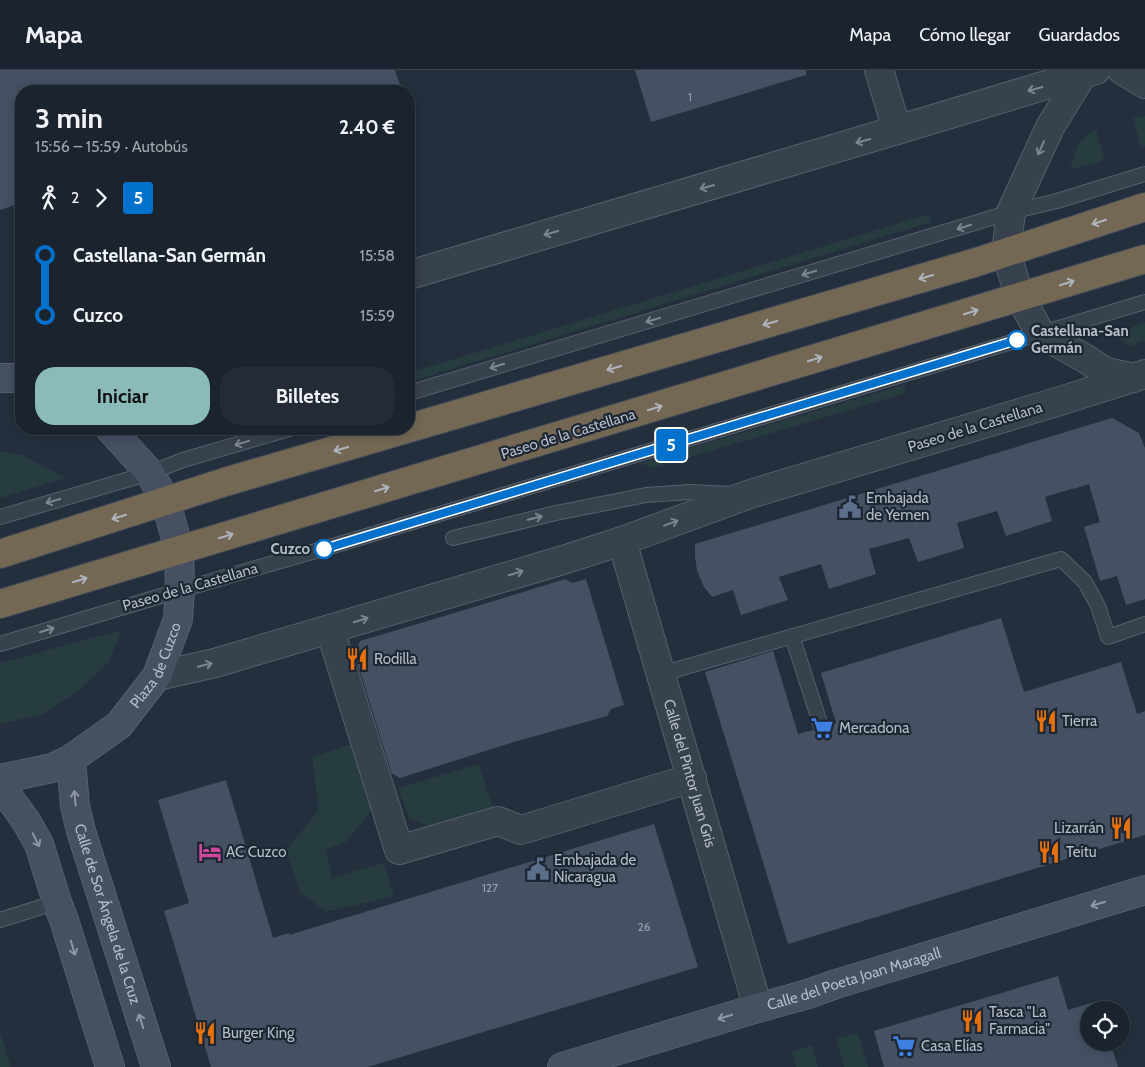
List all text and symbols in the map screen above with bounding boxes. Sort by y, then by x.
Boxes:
text: Mapa [25,20,82,49]
text: Mapa [849,24,891,46]
text: Cómo llegar [919,24,1011,46]
text: Guardados [1039,24,1120,46]
one-way arrow [1027,84,1043,94]
house number: 1 [688,89,692,104]
text: 3 min [35,101,103,135]
text: 2.40 € [339,116,395,139]
one-way arrow [855,136,871,146]
text: 15:56 – 15:59 · Autobús [35,137,188,156]
one-way arrow [1035,140,1045,155]
one-way arrow [699,182,715,192]
icon: walk [35,184,63,212]
icon: forward [87,184,115,212]
text: 5 [133,187,143,209]
text: 2 [71,188,79,207]
one-way arrow [1091,218,1107,228]
one-way arrow [957,222,973,232]
one-way arrow [543,228,559,238]
text: Castellana-San Germán [73,244,266,267]
text: 15:58 [359,246,395,265]
one-way arrow [801,269,817,279]
one-way arrow [918,272,934,282]
one-way arrow [1059,278,1075,288]
text: Cuzco [73,304,123,327]
text: 15:59 [360,306,395,325]
one-way arrow [962,307,978,317]
one-way arrow [645,315,661,325]
one-way arrow [762,318,778,328]
place label: Castellana-San Germán [1031,322,1129,357]
marker: Castellana-San Germán [1007,330,1027,350]
one-way arrow [807,354,823,364]
one-way arrow [490,362,506,372]
one-way arrow [606,364,622,374]
button: Iniciar [35,367,210,425]
button: Billetes [220,367,395,425]
street label: Paseo de la Castellana [906,398,1045,456]
one-way arrow [646,402,662,412]
street label: Paseo de la Castellana [499,405,638,463]
line badge: 5 [655,429,687,461]
text: 5 [666,434,676,456]
one-way arrow [235,438,251,448]
one-way arrow [333,444,349,454]
one-way arrow [373,484,389,494]
place label: Embajada de Yemen [866,489,930,524]
public building icon: Embajada de Yemen [837,494,863,520]
one-way arrow [46,497,62,507]
one-way arrow [111,512,127,522]
one-way arrow [526,513,542,522]
one-way arrow [663,518,678,527]
one-way arrow [218,531,234,541]
marker: Cuzco [314,539,334,559]
place label: Cuzco [270,540,310,558]
street label: Paseo de la Castellana [120,559,260,615]
one-way arrow [508,568,524,578]
one-way arrow [72,575,88,585]
one-way arrow [352,614,368,624]
street label: Plaza de Cuzco [126,620,185,712]
one-way arrow [38,624,54,634]
restaurant icon: Rodilla [344,646,370,672]
place label: Rodilla [374,650,418,668]
one-way arrow [196,660,212,669]
street label: Calle del Pintor Juan Gris [660,697,720,850]
restaurant icon: Tierra [1033,708,1059,734]
place label: Tierra [1062,712,1098,730]
supermarket icon: Mercadona [809,715,835,741]
place label: Mercadona [839,719,910,737]
one-way arrow [70,790,80,806]
restaurant icon: Lizarrán [1108,815,1134,841]
place label: Lizarrán [1054,819,1104,837]
street label: Calle de Sor Ángela de la Cruz [71,822,144,1007]
one-way arrow [32,832,41,847]
hotel icon: AC Cuzco [197,839,223,865]
restaurant icon: Teitu [1036,839,1062,865]
place label: AC Cuzco [226,843,286,861]
place label: Teitu [1066,843,1097,861]
place label: Embajada de Nicaragua [554,851,636,886]
public building icon: Embajada de Nicaragua [525,856,551,882]
house number: 127 [482,880,498,895]
one-way arrow [1091,900,1107,910]
house number: 26 [637,919,651,934]
one-way arrow [69,940,78,955]
street label: Calle del Poeta Joan Maragall [765,943,944,1014]
map controls [1080,1001,1130,1051]
button: locate [1080,1001,1130,1051]
place label: Tasca "La Farmacia" [989,1003,1050,1038]
restaurant icon: Tasca "La Farmacia" [959,1008,985,1034]
one-way arrow [136,1013,145,1029]
one-way arrow [718,1013,734,1023]
restaurant icon: Burger King [192,1020,218,1046]
place label: Burger King [222,1024,295,1042]
supermarket icon: Casa Elías [891,1033,917,1059]
place label: Casa Elías [921,1037,983,1055]

